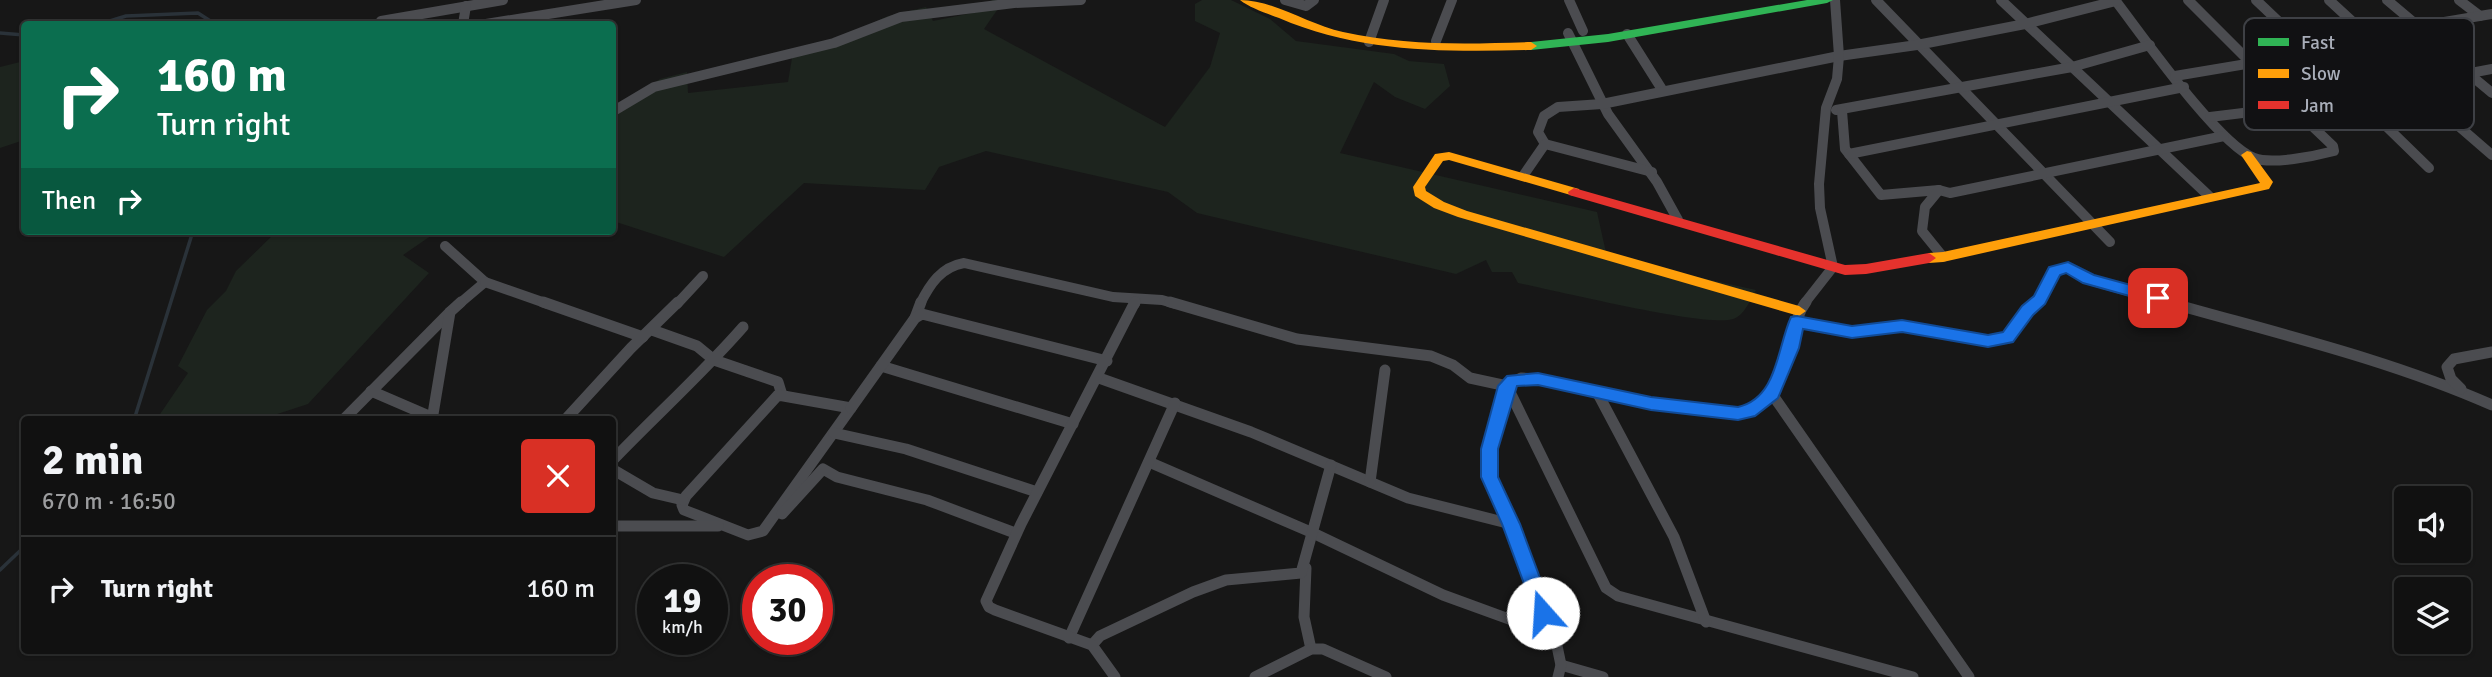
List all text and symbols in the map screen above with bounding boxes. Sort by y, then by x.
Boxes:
legend [2244,18,2474,130]
text: Fast [2301,31,2335,55]
text: 160 m [157,45,287,105]
icon: right [42,49,133,140]
text: Slow [2301,62,2341,86]
text: Jam [2301,94,2334,118]
text: Turn right [157,105,290,144]
icon: right [110,182,148,220]
text: Then [42,185,96,217]
pin [2128,268,2188,328]
icon: arrive [2139,279,2177,317]
text: 2 min [42,435,143,486]
button: close [521,439,595,513]
map controls [2394,486,2471,654]
button: sound [2394,486,2471,563]
text: 670 m · 16:50 [42,487,176,516]
speed limit sign: 30 [742,564,833,655]
icon: right [42,570,80,608]
text: Turn right [101,573,213,605]
text: 160 m [526,573,595,605]
position arrow [1506,576,1580,650]
button: layers [2394,577,2471,654]
text: 19 [664,579,701,622]
text: km/h [662,616,703,638]

